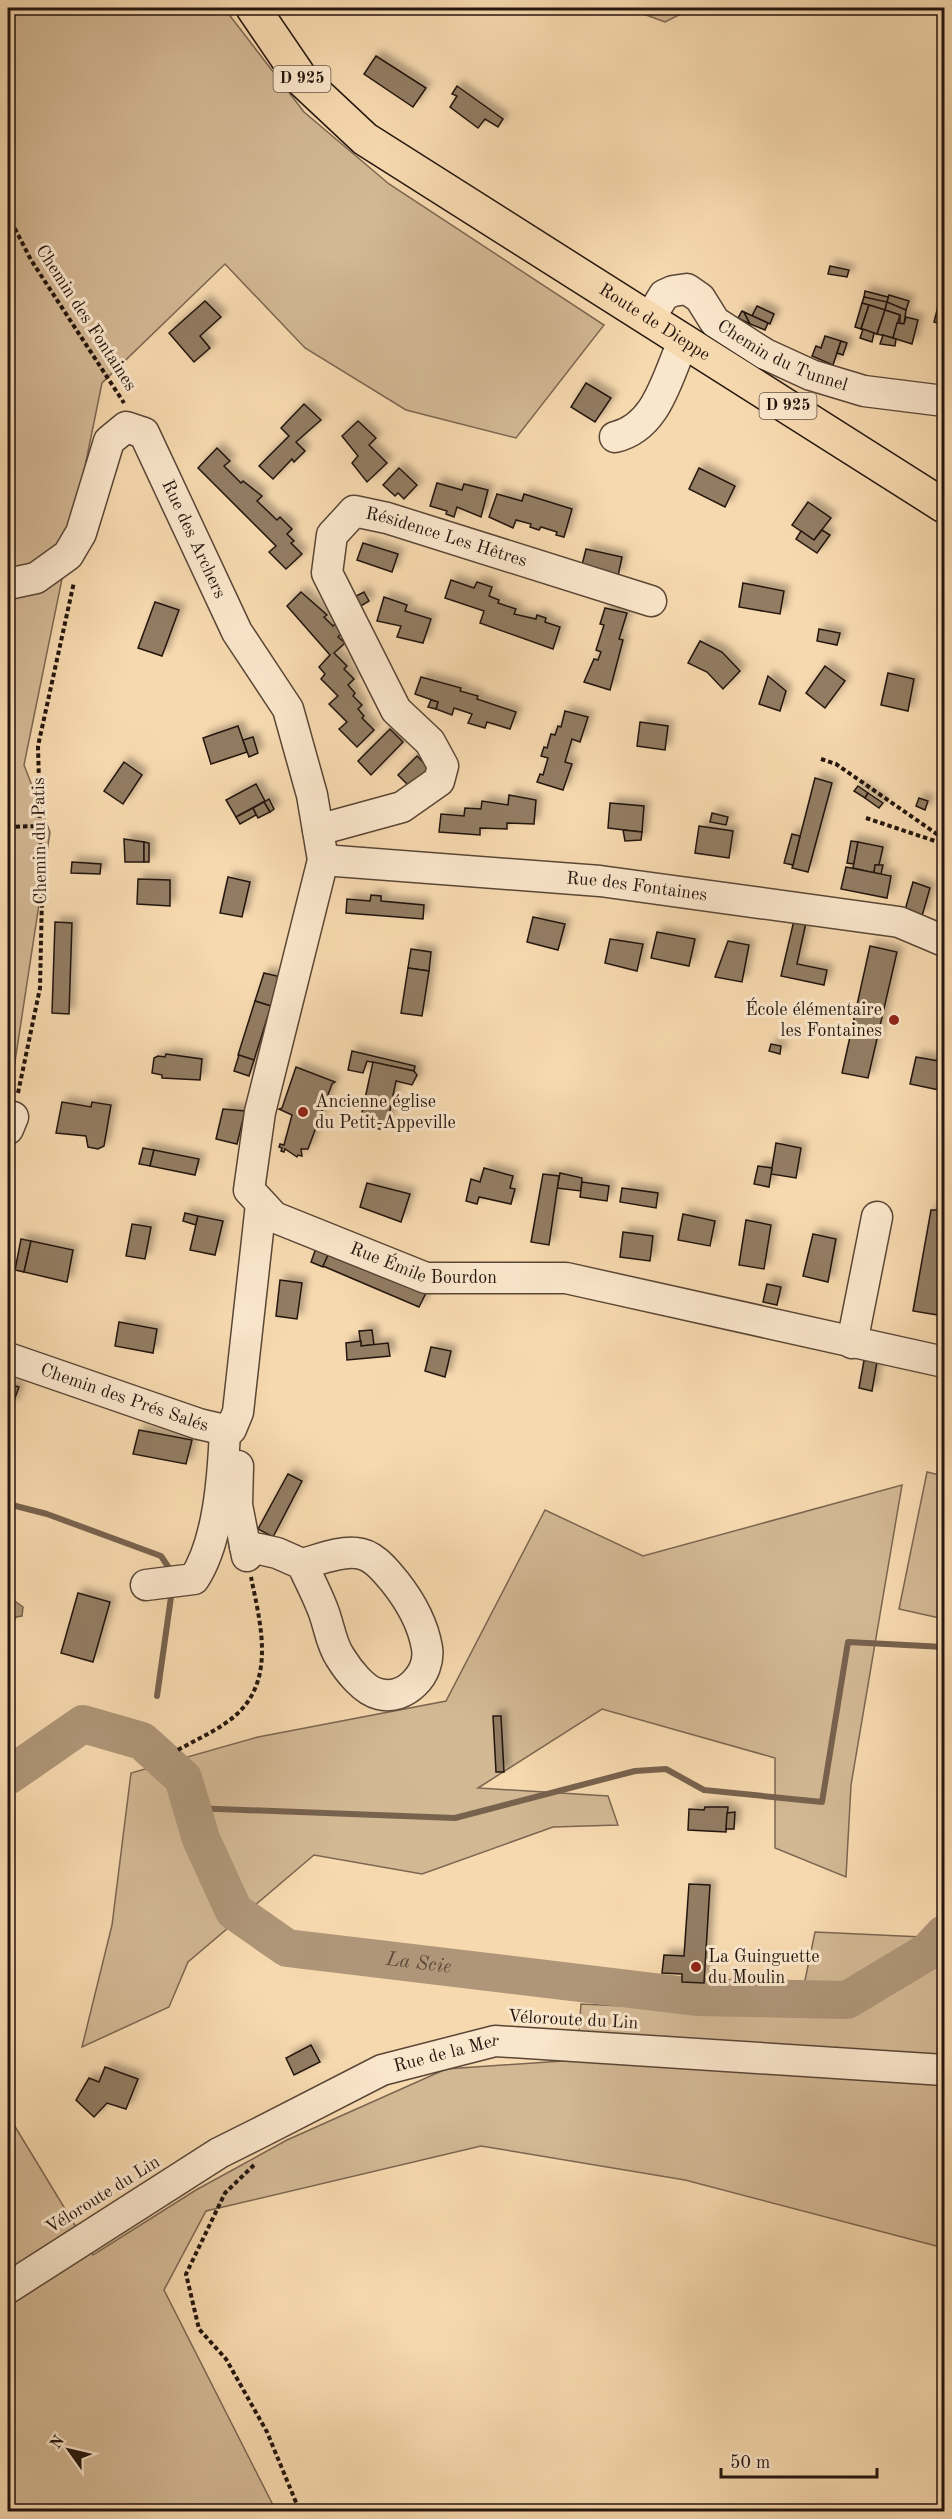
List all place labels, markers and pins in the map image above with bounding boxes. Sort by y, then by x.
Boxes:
place label: École élémentaire les Fontaines [745,997,882,1040]
marker: École élémentaire les Fontaines [887,1013,901,1027]
place label: Ancienne église du Petit-Appeville [315,1093,456,1132]
marker: Ancienne église du Petit-Appeville [296,1105,310,1119]
place label: La Guinguette du Moulin [708,1948,820,1987]
marker: La Guinguette du Moulin [689,1960,703,1974]

